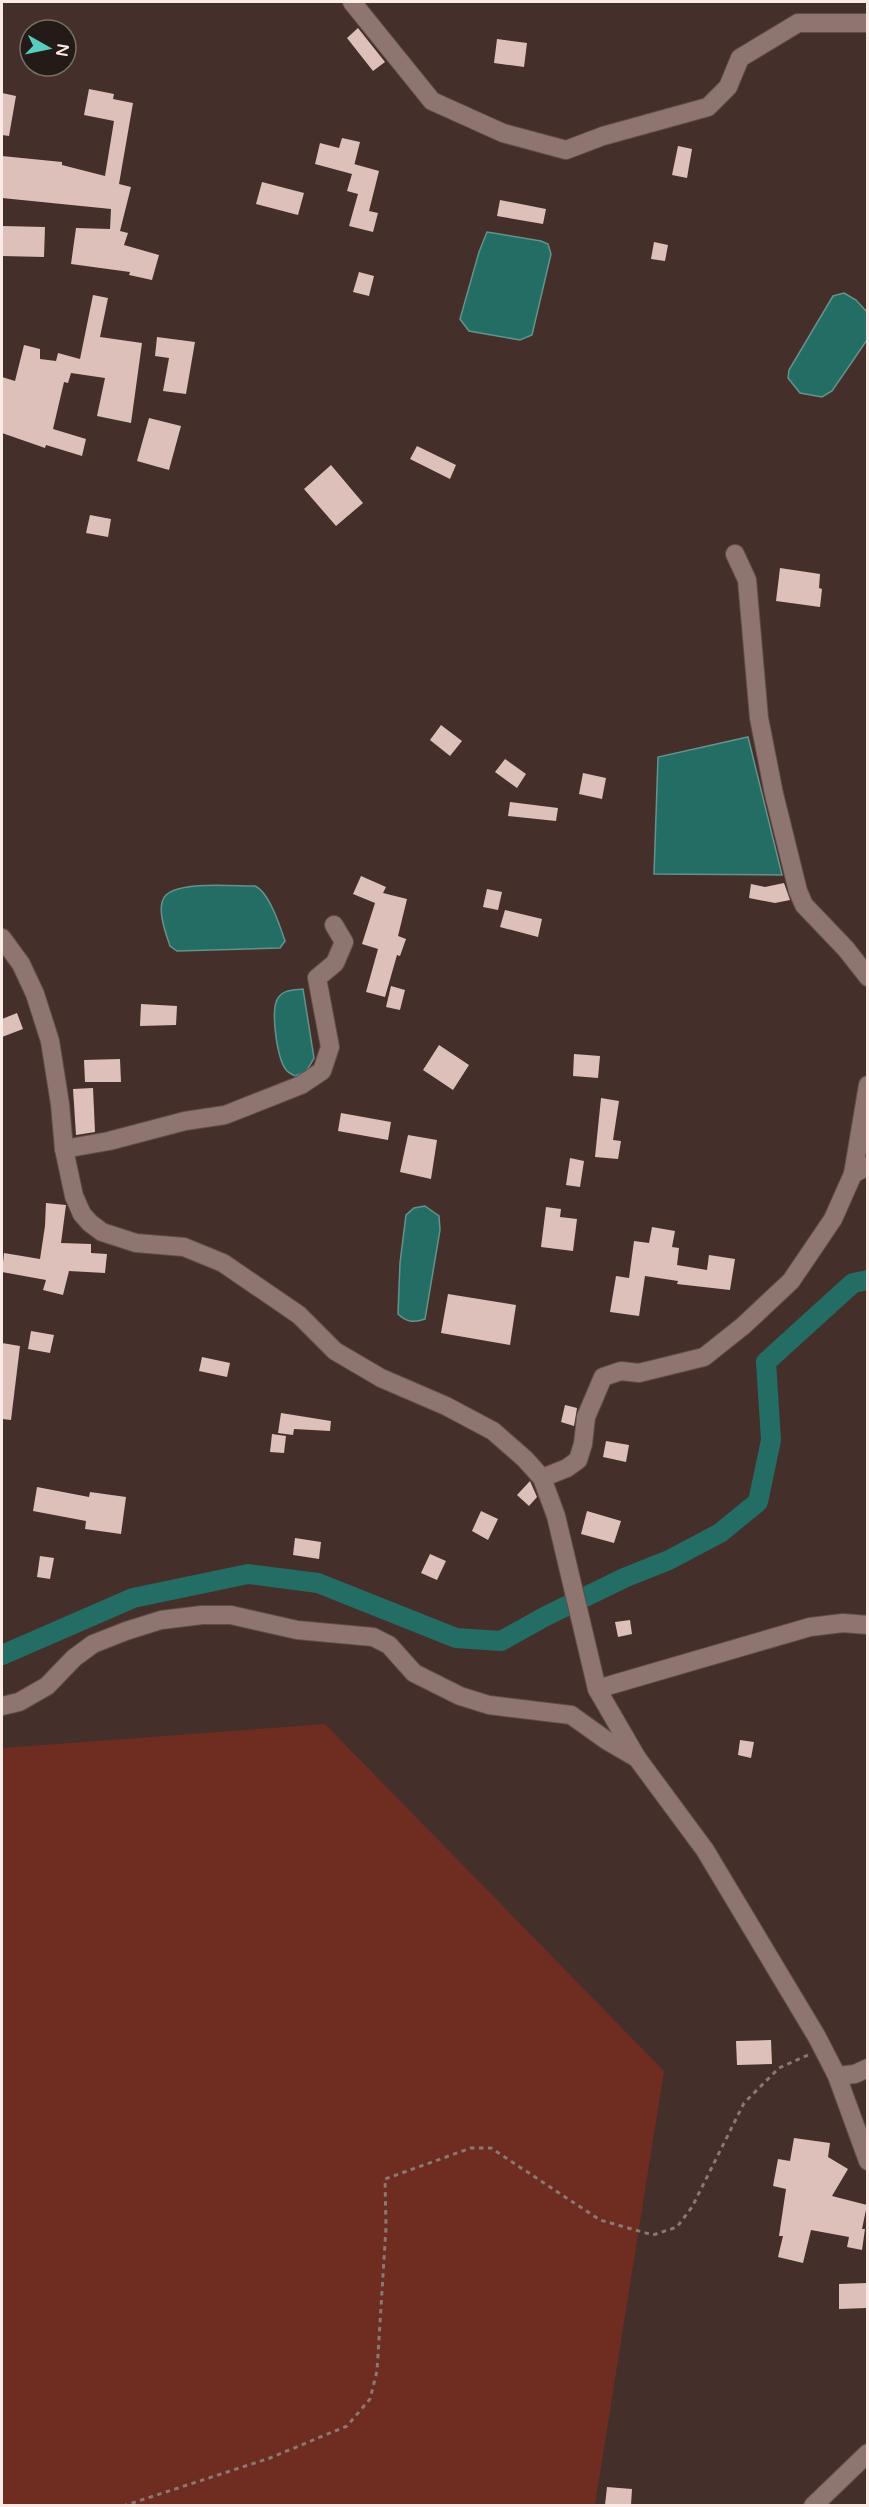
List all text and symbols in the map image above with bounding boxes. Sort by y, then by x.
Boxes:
north arrow [18,18,78,78]
text: N [51,42,73,58]

